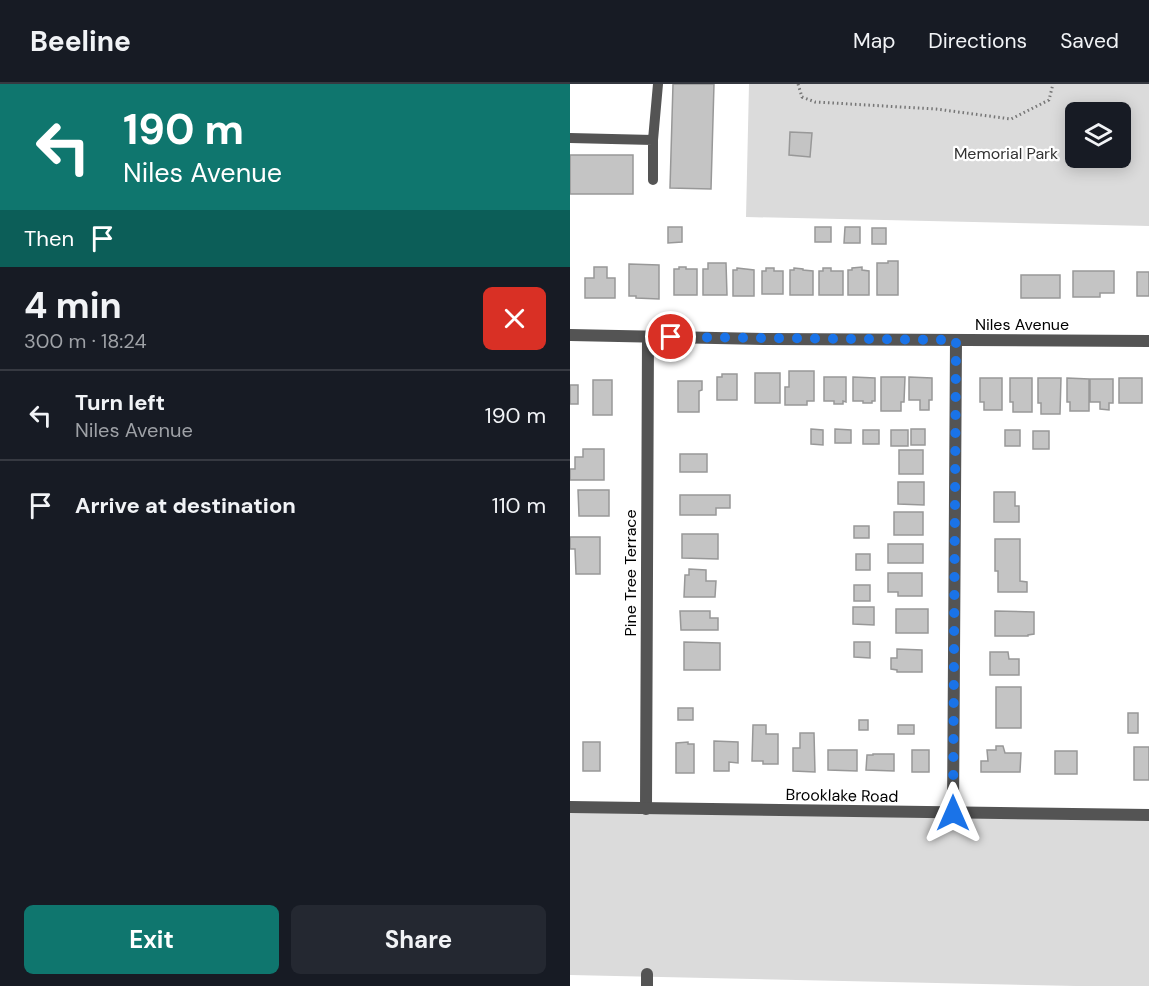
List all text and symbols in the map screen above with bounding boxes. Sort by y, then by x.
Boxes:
text: Beeline [30,23,131,60]
text: Map [853,27,895,55]
text: Directions [928,27,1027,55]
text: Saved [1060,27,1119,55]
text: 190 m [123,102,244,157]
map controls [1065,102,1131,168]
button: layers [1065,102,1131,168]
icon: left [24,108,102,186]
park label: Memorial Park [954,143,1058,164]
text: Niles Avenue [123,155,282,190]
icon: arrive [86,222,119,255]
text: Then [24,224,74,253]
text: 4 min [24,282,122,329]
button: close [483,287,546,350]
pin [645,311,696,362]
street label: Niles Avenue [975,314,1069,335]
icon: arrive [654,320,687,353]
text: 300 m · 18:24 [24,328,147,354]
text: Turn left [75,388,165,417]
icon: left [24,399,57,432]
text: 190 m [485,401,546,430]
text: Niles Avenue [75,417,193,443]
icon: arrive [24,489,57,522]
text: Arrive at destination [75,491,296,520]
text: 110 m [492,491,546,520]
street label: Pine Tree Terrace [620,509,641,637]
position arrow [921,781,985,845]
street label: Brooklake Road [785,784,898,807]
button: Exit [24,905,279,974]
button: Share [291,905,546,974]

